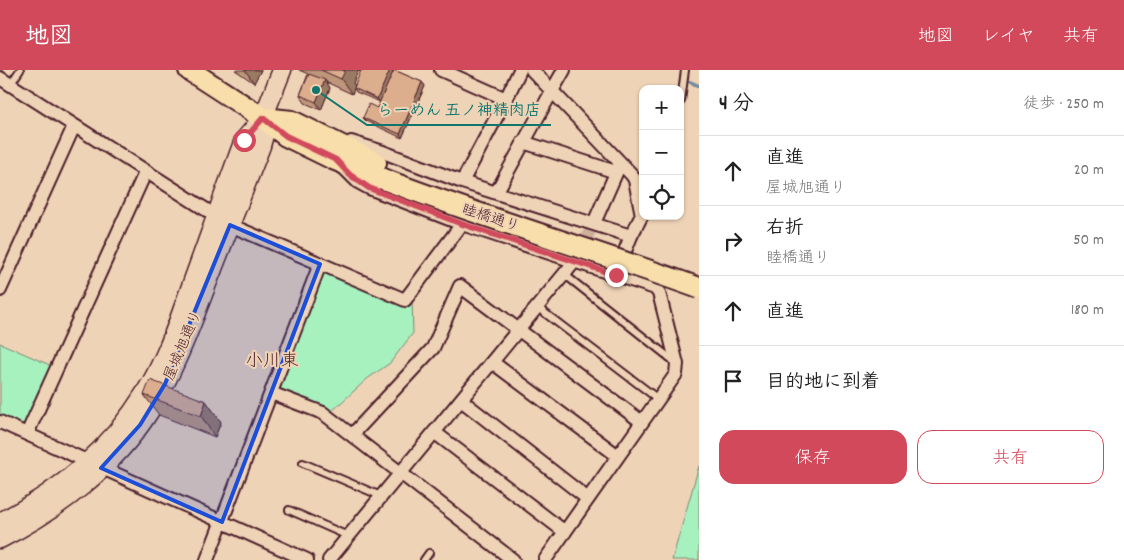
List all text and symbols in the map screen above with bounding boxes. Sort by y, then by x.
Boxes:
text: 地図 [25,21,73,55]
text: 地図 [918,25,954,50]
text: レイヤ [982,25,1035,50]
text: 共有 [1063,25,1099,50]
map controls [639,85,684,220]
button: + [639,85,684,130]
text: 4 分 [719,90,754,120]
text: 徒歩 · 250 m [1023,93,1104,116]
callout: らーめん 五ノ神精肉店 [367,94,551,125]
text: らーめん 五ノ神精肉店 [377,100,541,123]
route start [233,129,256,152]
button: − [639,130,684,175]
text: 直進 [766,146,804,173]
icon: ahead [719,157,747,185]
text: 20 m [1074,159,1104,182]
button: locate [639,175,684,220]
text: 屋城旭通り [766,177,846,200]
street label: 睦橋通り [458,199,522,239]
text: 右折 [766,216,804,243]
icon: right [719,227,747,255]
text: 50 m [1073,229,1104,252]
text: 睦橋通り [766,247,830,270]
route end [605,264,628,287]
icon: ahead [719,297,747,325]
text: 180 m [1071,299,1104,322]
text: 直進 [766,300,804,327]
street label: 屋城旭通り [159,307,209,385]
district label: 小川東 [245,350,299,375]
icon: arrive [719,367,747,395]
text: 目的地に到着 [766,370,880,397]
button: 保存 [719,430,907,484]
button: 共有 [917,430,1104,484]

